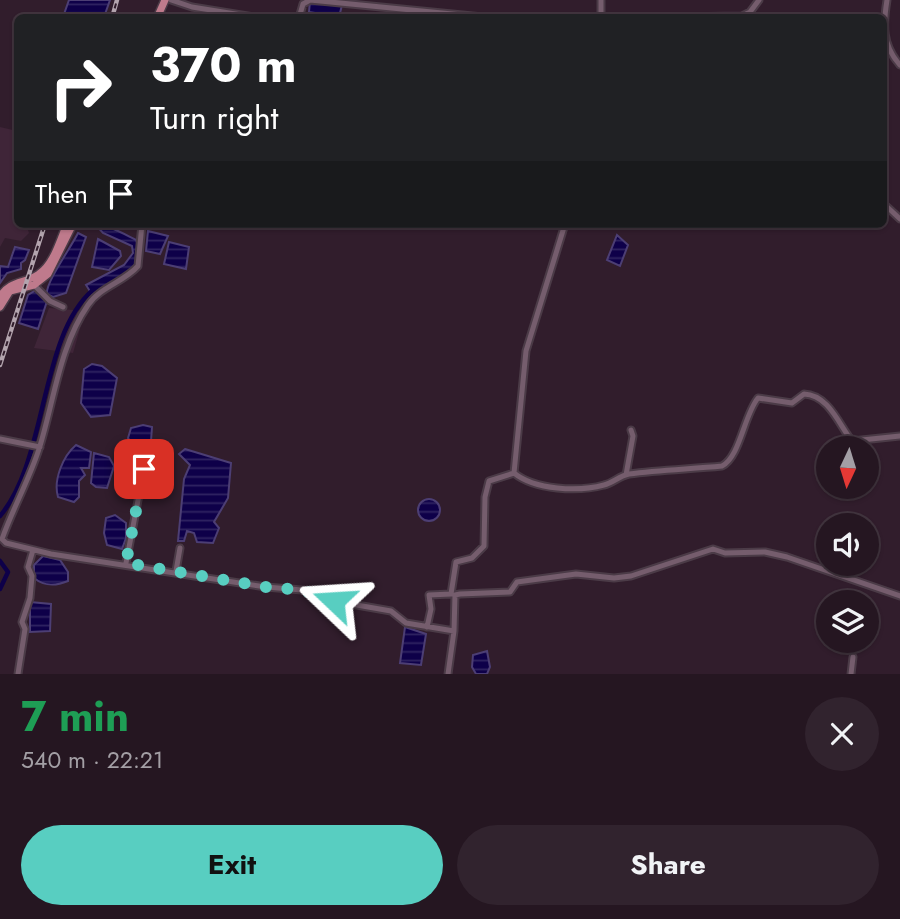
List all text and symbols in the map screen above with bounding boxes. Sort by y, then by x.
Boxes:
text: 370 m [150,30,297,100]
icon: right [35,42,126,133]
text: Turn right [150,95,279,141]
text: Then [35,175,88,213]
icon: arrive [102,175,140,213]
north arrow [816,436,878,499]
map controls [816,436,879,653]
pin [114,439,174,499]
icon: arrive [125,450,163,488]
button: sound [816,513,879,576]
position arrow [297,564,371,638]
button: layers [816,590,879,653]
text: 7 min [21,686,129,747]
button: close [805,697,879,771]
text: 540 m · 22:21 [21,743,163,777]
button: Exit [21,825,443,905]
button: Share [457,825,879,905]

